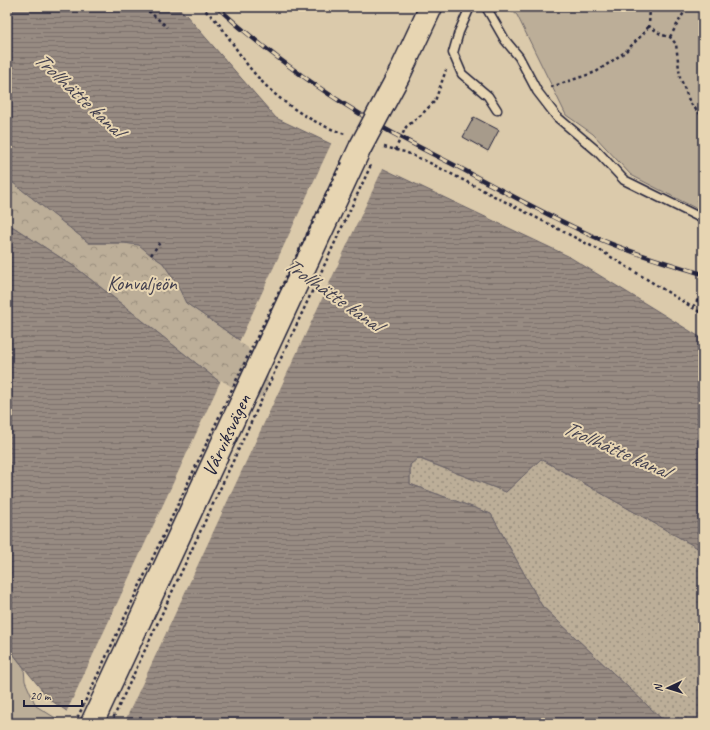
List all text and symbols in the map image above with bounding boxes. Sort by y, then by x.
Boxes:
water label: Trollhätte kanal [29,46,134,146]
water label: Trollhätte kanal [279,251,392,341]
park label: Konvaljeön [107,271,178,296]
street label: Vårviksvägen [196,389,257,480]
water label: Trollhätte kanal [559,414,679,486]
north arrow [648,668,688,708]
scale bar [24,682,82,708]
text: N [651,683,665,693]
text: 20 m [30,688,52,704]

